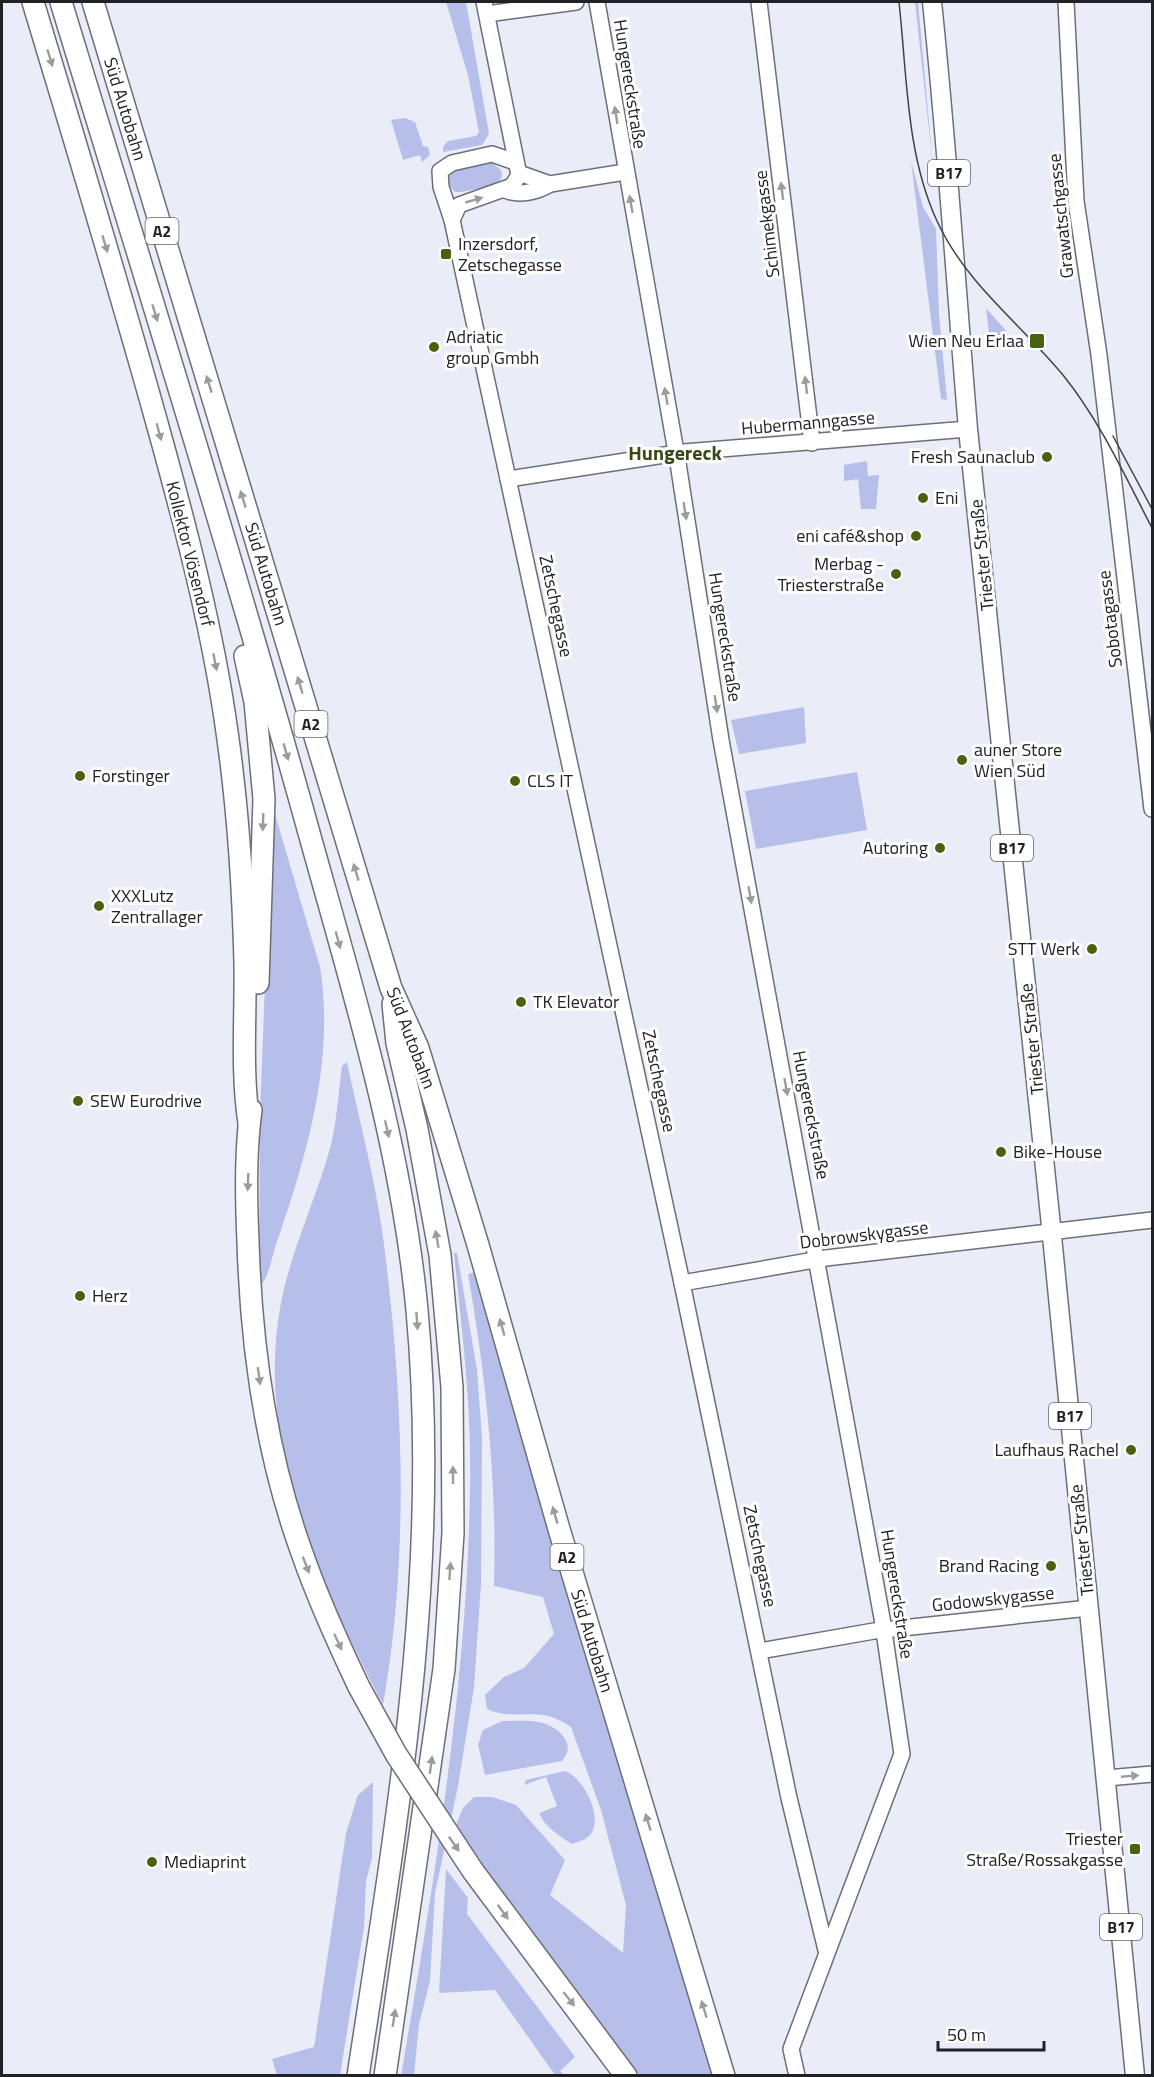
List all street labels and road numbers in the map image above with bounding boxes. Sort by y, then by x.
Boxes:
street label: Hungereckstraße [607,17,654,151]
street label: Süd Autobahn [97,54,154,164]
street label: Grawatschgasse [1041,152,1080,280]
road number: B17 [928,160,970,186]
street label: Schimekgasse [747,169,786,279]
road number: A2 [146,218,178,244]
street label: Hubermanngasse [740,403,876,442]
street label: Kollektor Vösendorf [159,478,222,630]
street label: Triester Straße [962,498,1001,612]
street label: Süd Autobahn [238,519,295,629]
street label: Zetschegasse [532,552,580,660]
street label: Sobotagasse [1090,569,1129,669]
street label: Hungereckstraße [702,570,749,704]
road number: A2 [294,711,328,737]
road number: B17 [991,835,1033,861]
street label: Triester Straße [1012,982,1051,1096]
street label: Süd Autobahn [380,983,443,1092]
street label: Zetschegasse [635,1027,683,1135]
street label: Hungereckstraße [786,1048,837,1182]
street label: Dobrowskygasse [798,1213,930,1256]
road number: B17 [1049,1403,1091,1429]
street label: Triester Straße [1062,1483,1101,1597]
street label: Zetschegasse [736,1502,784,1610]
street label: Hungereckstraße [874,1527,921,1661]
road number: A2 [550,1544,584,1570]
street label: Godowskygasse [930,1579,1055,1618]
street label: Süd Autobahn [564,1586,621,1696]
road number: B17 [1100,1914,1142,1940]

